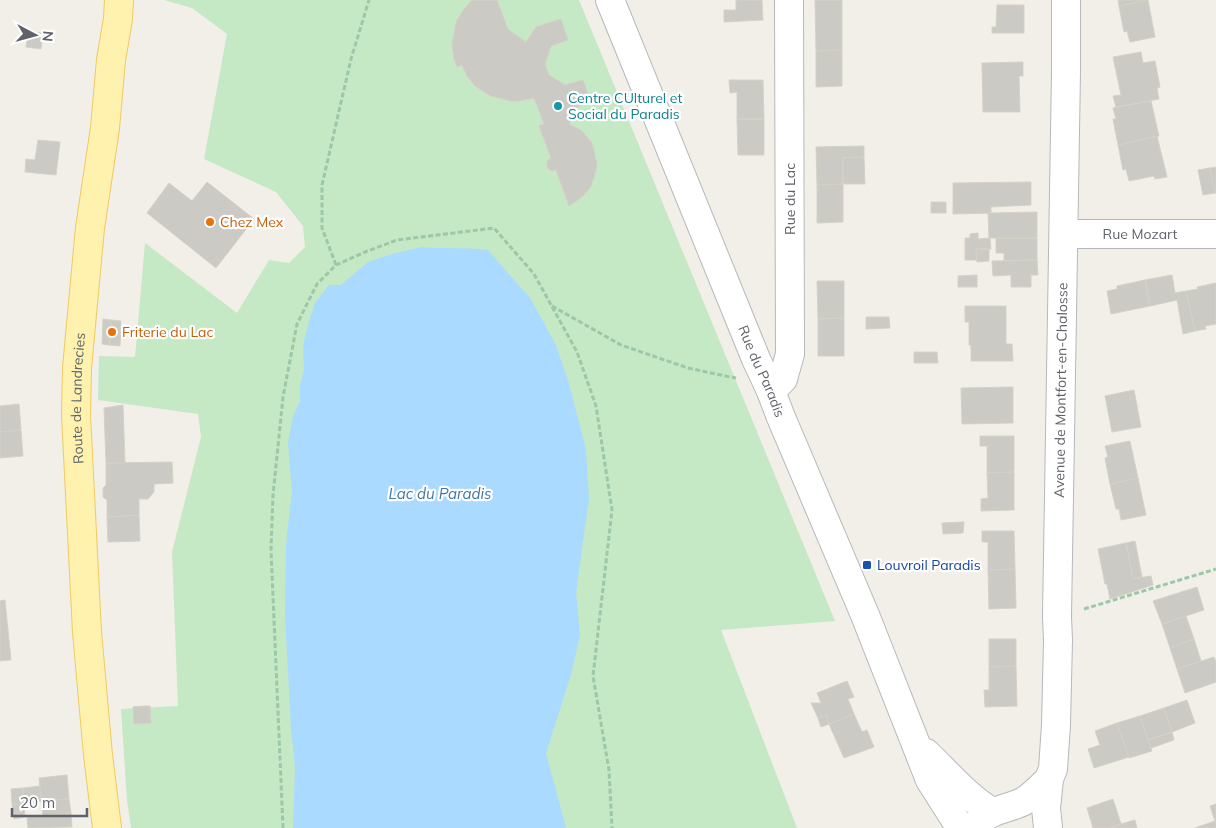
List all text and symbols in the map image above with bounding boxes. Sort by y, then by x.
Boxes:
north arrow [10,10,60,60]
text: N [38,30,57,43]
place label: Centre CUlturel et Social du Paradis [568,89,682,123]
marker: Centre CUlturel et Social du Paradis [552,100,564,112]
street label: Rue du Lac [781,163,799,235]
place label: Chez Mex [220,213,284,231]
marker: Chez Mex [204,216,216,228]
street label: Rue Mozart [1103,225,1178,243]
street label: Avenue de Montfort-en-Chalosse [1050,282,1072,498]
street label: Rue du Paradis [734,322,789,420]
place label: Friterie du Lac [122,323,213,341]
marker: Friterie du Lac [106,326,118,338]
street label: Route de Landrecies [67,332,89,465]
water label: Lac du Paradis [389,484,491,503]
place label: Louvroil Paradis [877,556,981,574]
marker: Louvroil Paradis [861,559,873,571]
scale bar [12,786,88,818]
text: 20 m [20,793,55,812]

